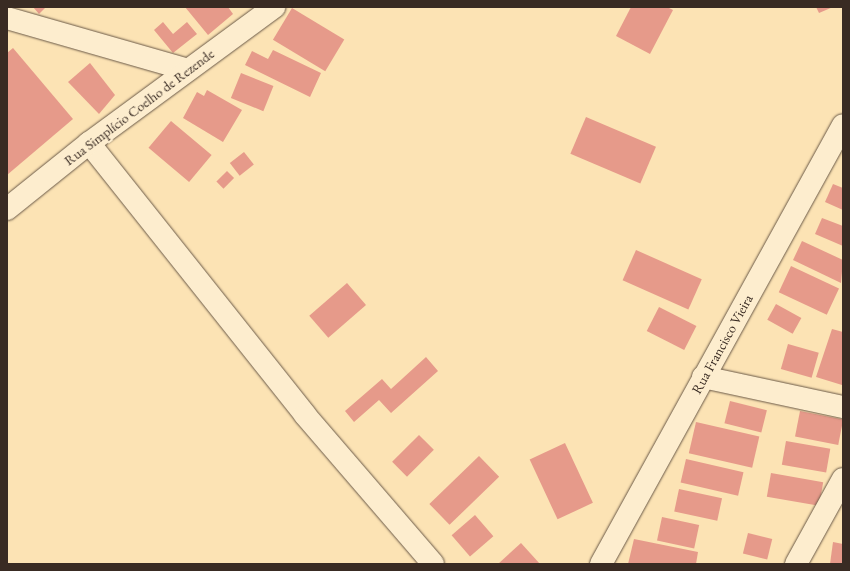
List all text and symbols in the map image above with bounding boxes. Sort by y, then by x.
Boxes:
street label: Rua Simplício Coelho de Rezende [61,45,217,169]
street label: Rua Francisco Vieira [688,291,756,397]

